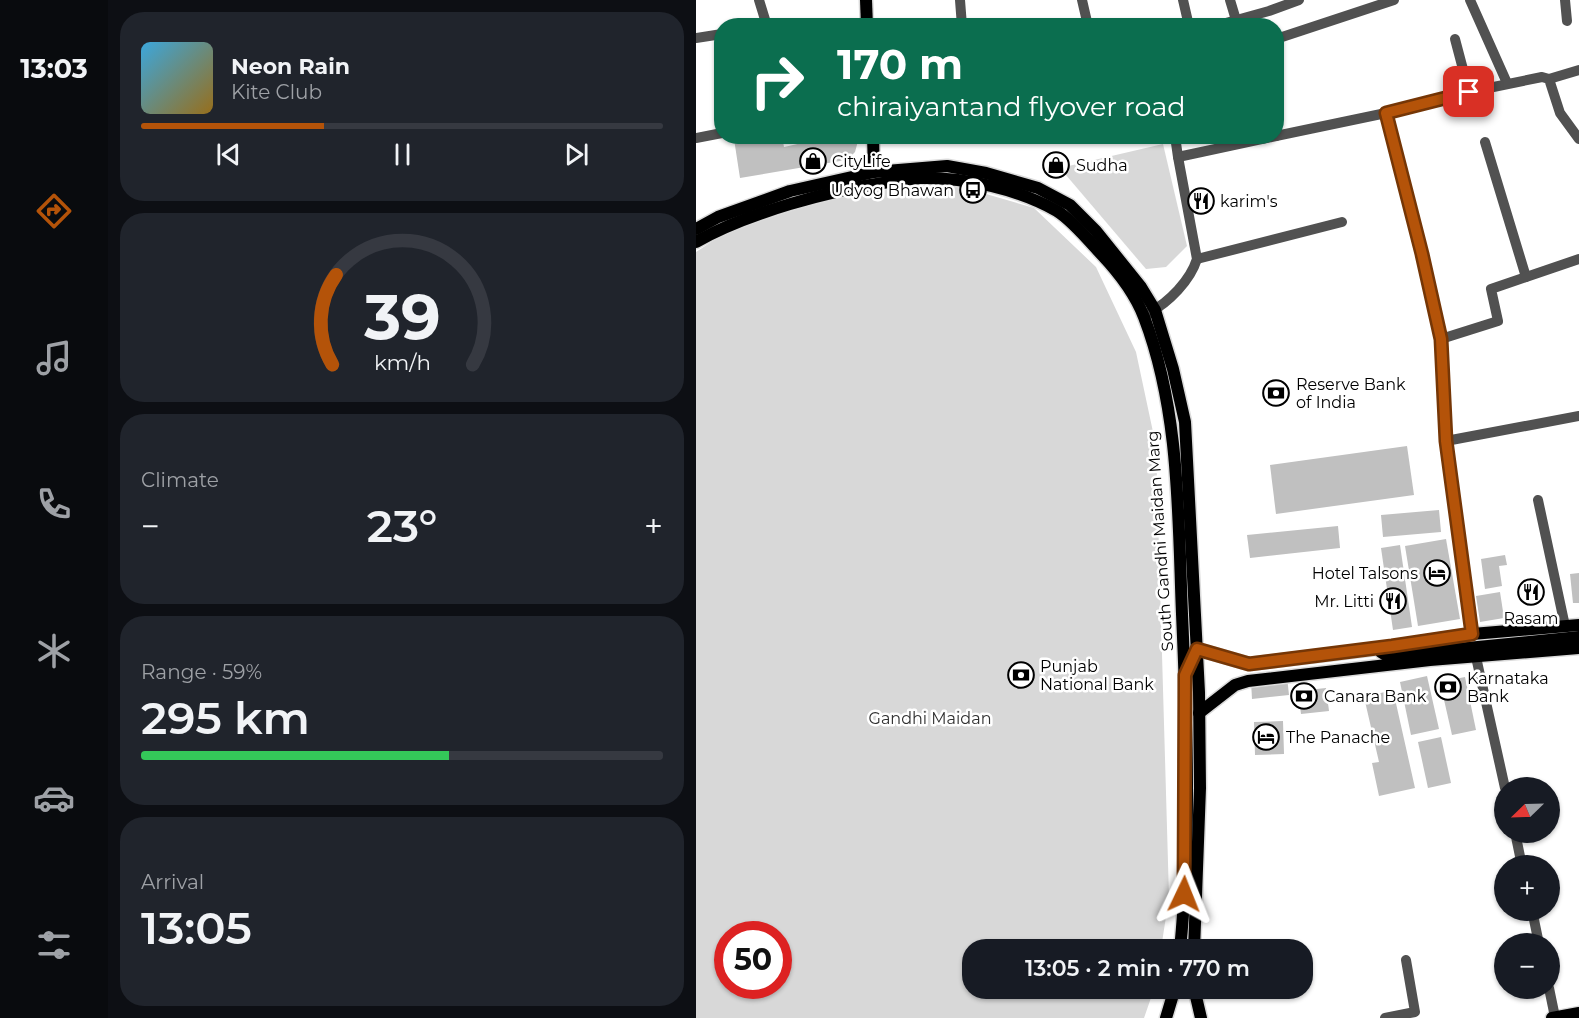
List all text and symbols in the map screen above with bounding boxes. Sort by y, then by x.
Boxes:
text: 170 m [837,38,963,90]
icon: right [738,42,816,120]
text: 13:03 [20,52,88,85]
text: Neon Rain [231,53,350,80]
pin [1443,66,1494,117]
icon: arrive [1452,75,1485,108]
text: Kite Club [231,80,322,104]
text: chiraiyantand flyover road [837,90,1186,123]
icon: previous [212,138,245,171]
icon: pause [386,138,419,171]
icon: next [560,138,593,171]
shop icon: CityLife [798,146,828,176]
shop icon: Sudha [1041,150,1071,180]
place label: CityLife [832,152,891,171]
place label: Sudha [1076,156,1128,175]
bus stop icon: Udyog Bhawan [958,175,988,205]
place label: Udyog Bhawan [831,181,954,200]
restaurant icon: karim's [1186,186,1216,216]
icon: directions [33,190,75,232]
place label: karim's [1220,192,1278,211]
text: 39 [363,279,440,355]
icon: music [33,337,75,379]
text: km/h [373,349,431,375]
place label: Reserve Bank of India [1296,375,1406,412]
bank icon: Reserve Bank of India [1261,378,1291,408]
street label: South Gandhi Maidan Marg [1143,430,1177,652]
text: Climate [141,468,219,492]
icon: phone [33,483,75,525]
text: 23° [367,498,437,553]
text: − [141,506,160,546]
text: + [644,506,663,546]
hotel icon: Hotel Talsons [1422,558,1452,588]
place label: Hotel Talsons [1312,564,1418,583]
restaurant icon: Rasam [1516,577,1546,607]
restaurant icon: Mr. Litti [1378,586,1408,616]
place label: Mr. Litti [1314,592,1374,611]
place label: Rasam [1503,609,1559,628]
icon: climate [33,630,75,672]
place label: Punjab National Bank [1040,657,1154,694]
text: Range · 59% [141,660,262,684]
bank icon: Punjab National Bank [1006,660,1036,690]
place label: Karnataka Bank [1467,669,1549,706]
bank icon: Karnataka Bank [1433,672,1463,702]
bank icon: Canara Bank [1289,681,1319,711]
place label: Canara Bank [1324,687,1427,706]
text: 295 km [141,690,310,745]
park label: Gandhi Maidan [869,709,991,728]
hotel icon: The Panache [1251,722,1281,752]
place label: The Panache [1286,728,1390,747]
icon: car [33,777,75,819]
north arrow [1494,777,1560,843]
map controls [1494,777,1560,999]
button: + [1494,855,1560,921]
position arrow [1152,862,1216,926]
text: Arrival [141,870,204,894]
text: 13:05 [141,900,252,955]
speed limit sign: 50 [714,921,792,999]
icon: filters [33,924,75,966]
button: − [1494,933,1560,999]
text: 13:05 · 2 min · 770 m [1025,955,1250,982]

